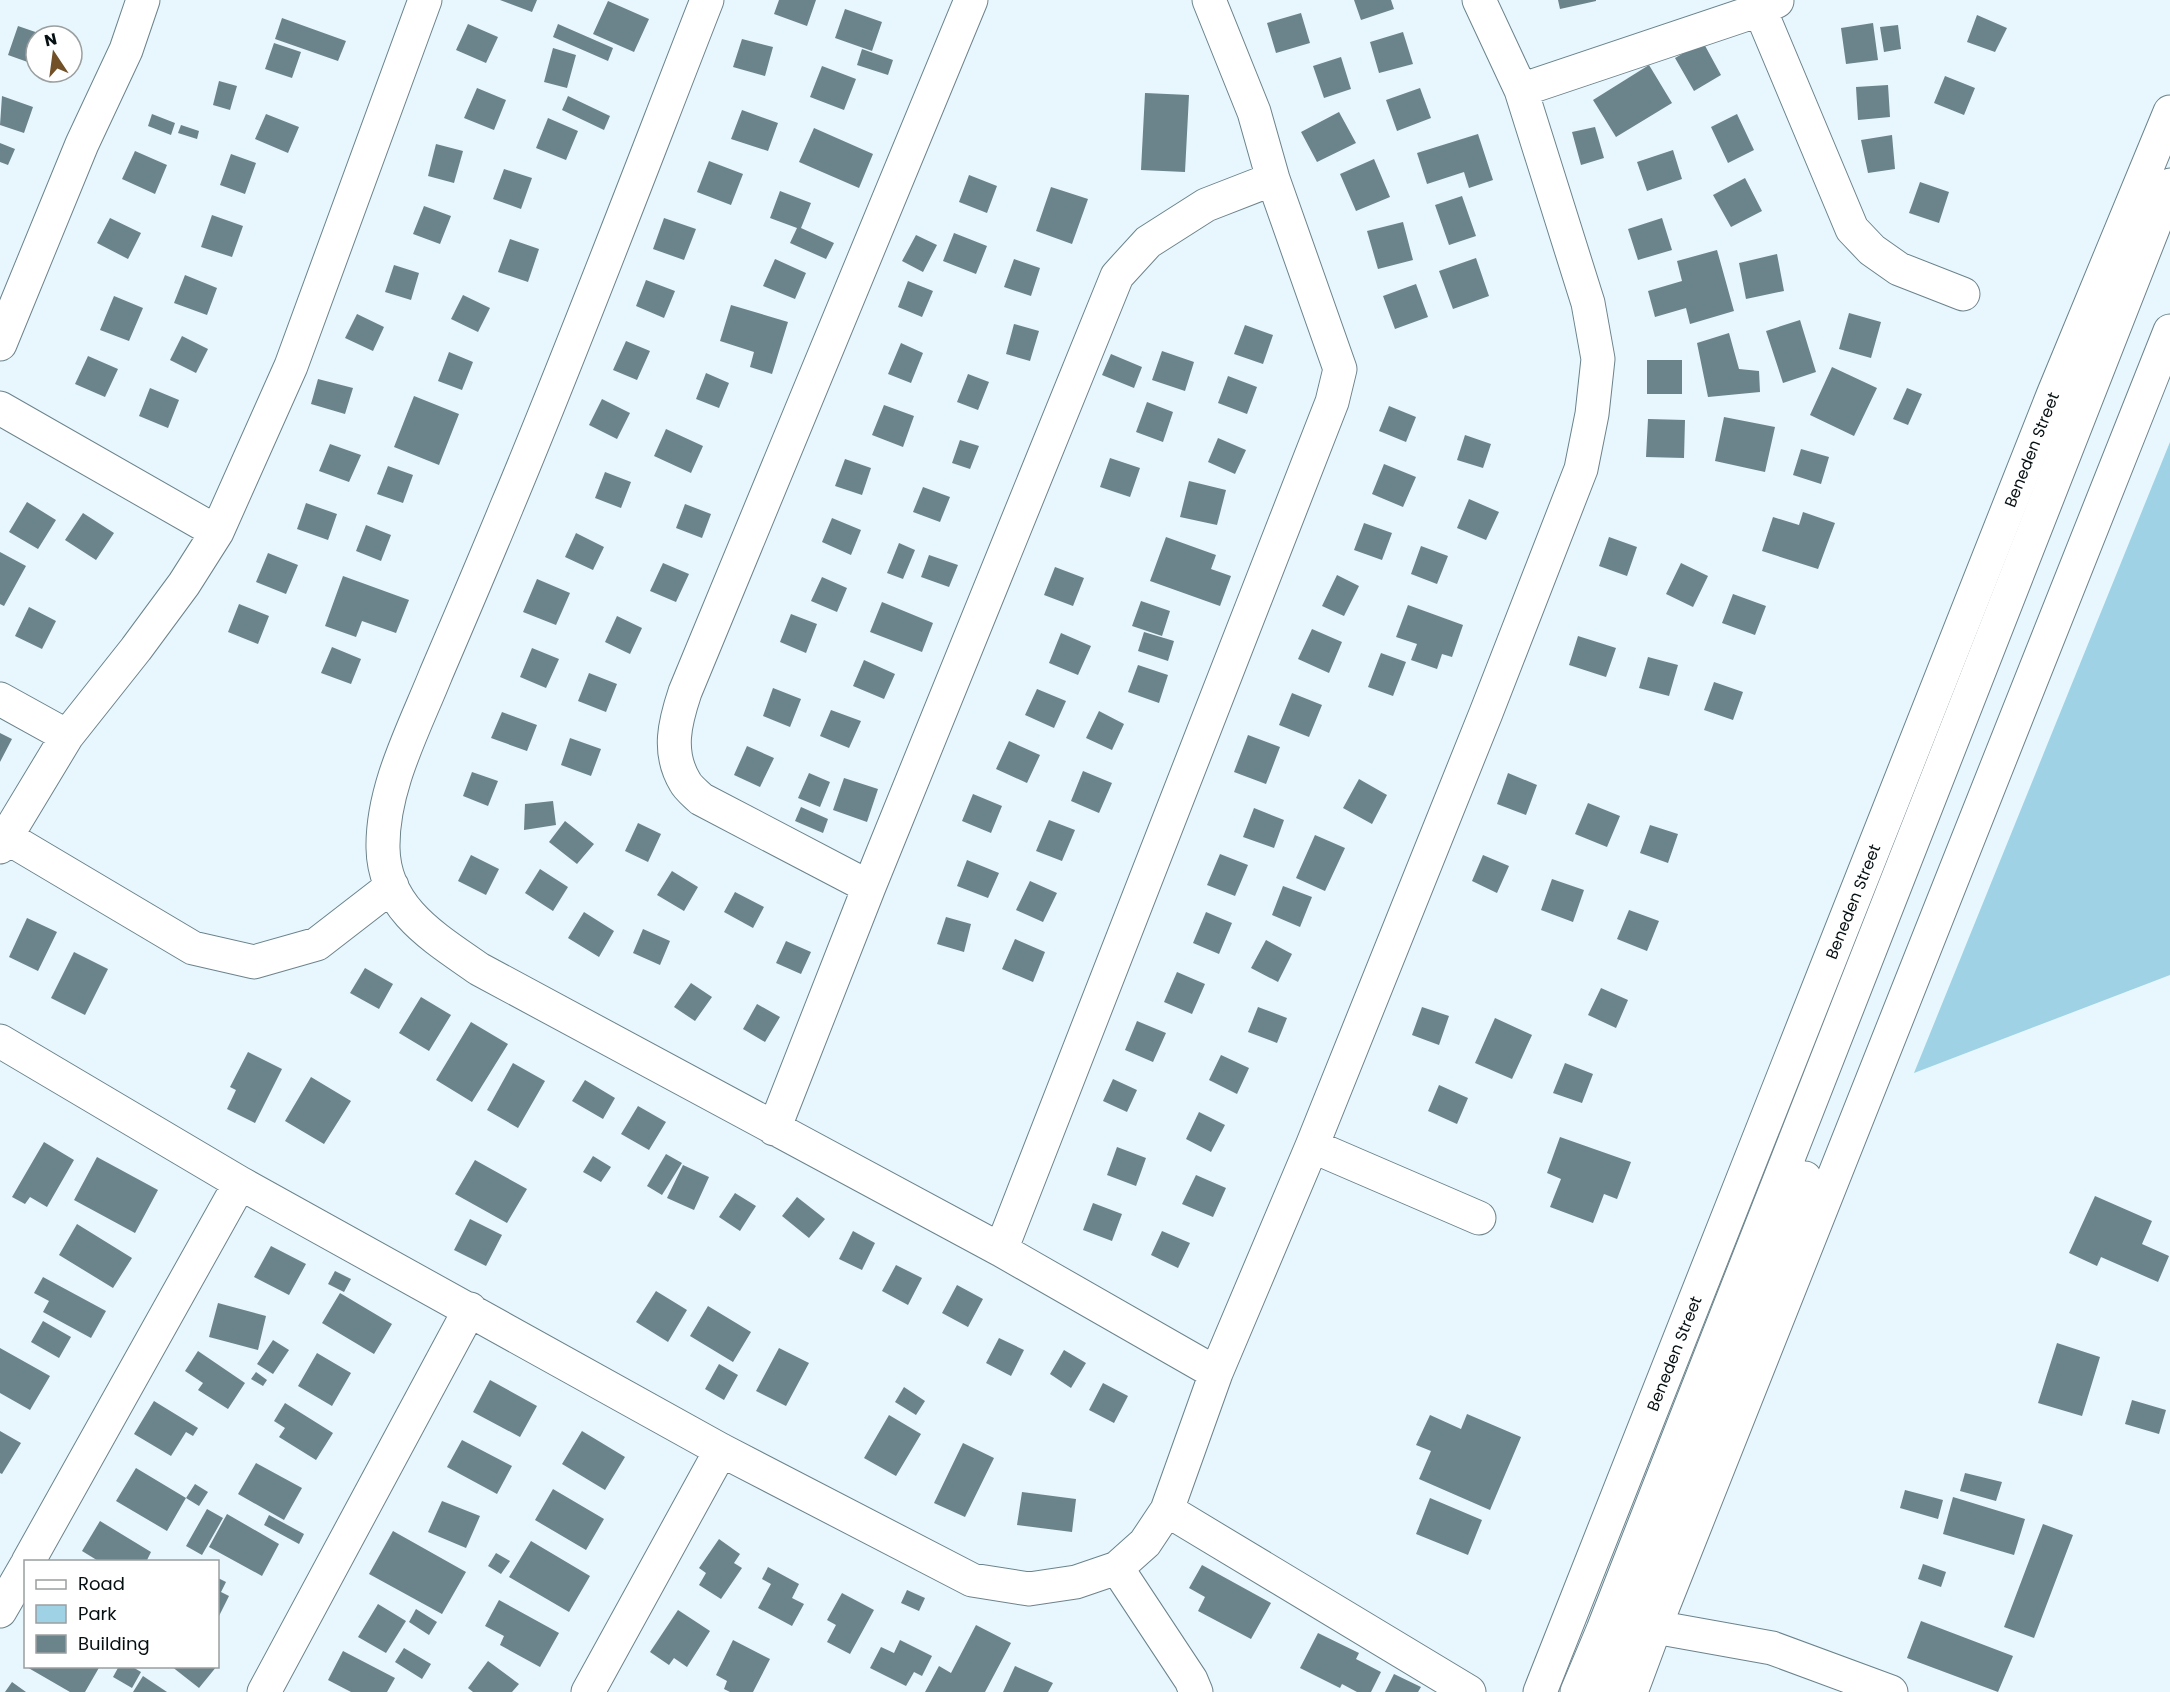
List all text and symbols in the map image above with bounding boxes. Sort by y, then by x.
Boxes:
north arrow [24,24,84,84]
text: N [42,27,59,52]
street label: Beneden Street [1999,389,2065,511]
street label: Beneden Street [1820,841,1886,963]
street label: Beneden Street [1641,1293,1708,1415]
legend [24,1560,219,1668]
text: Road [78,1571,125,1596]
text: Park [78,1601,117,1626]
text: Building [78,1631,150,1656]

